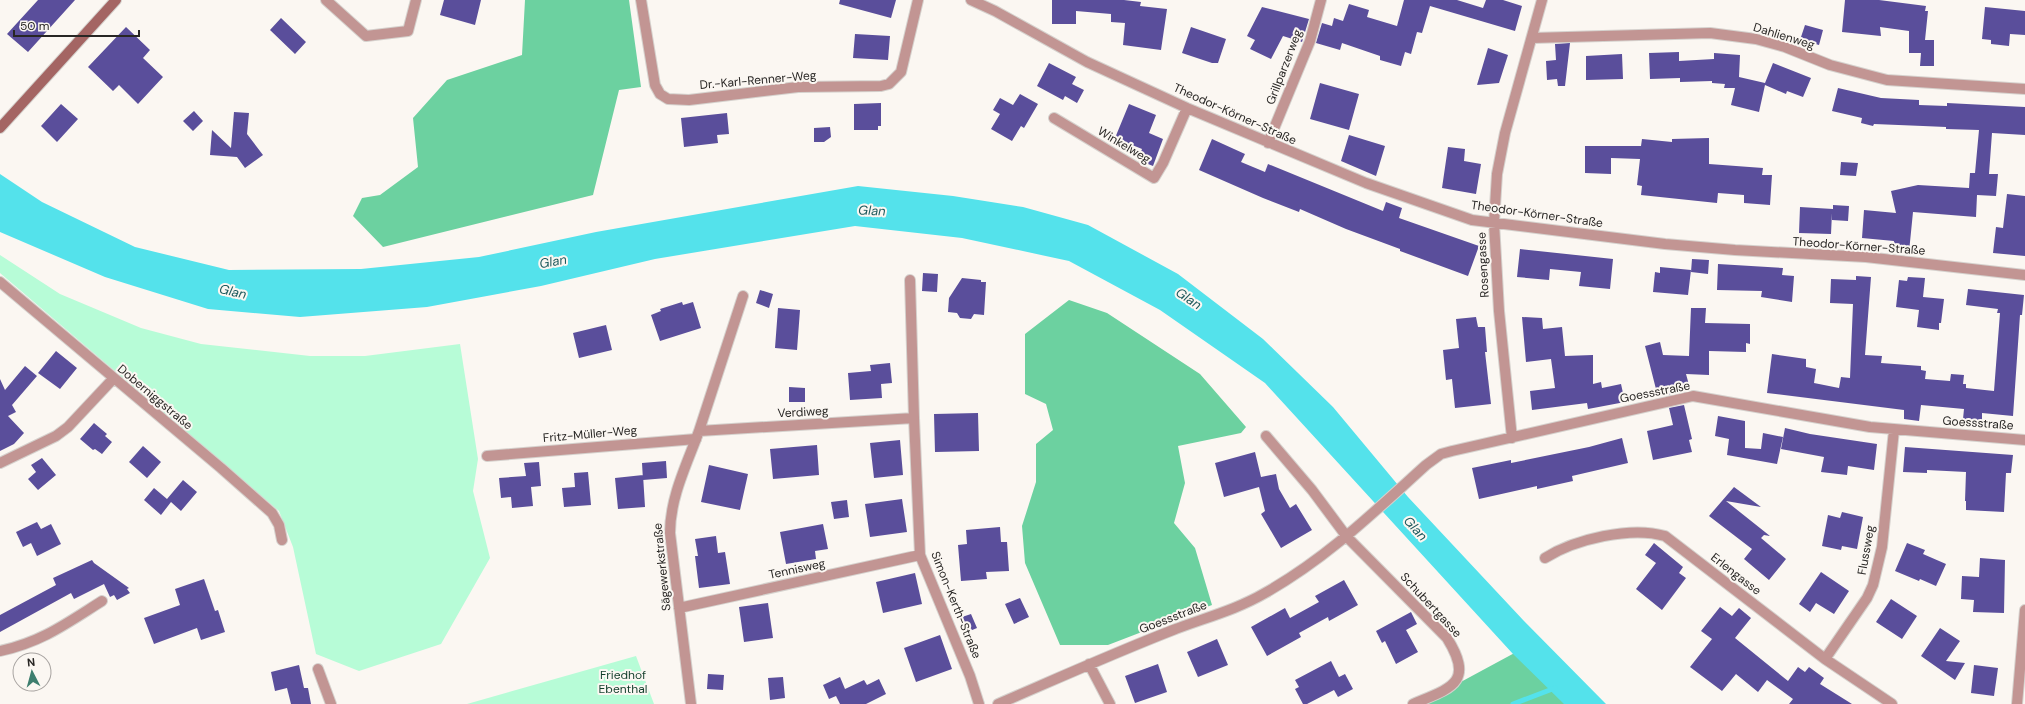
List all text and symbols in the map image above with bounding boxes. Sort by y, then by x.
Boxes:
scale bar [14,12,139,38]
text: 50 m [20,18,49,34]
street label: Dahlienweg [1751,19,1817,53]
street label: Grillparzerweg [1262,27,1306,107]
street label: Dr.-Karl-Renner-Weg [699,67,817,93]
street label: Theodor-Körner-Straße [1171,80,1299,148]
street label: Winkelweg [1095,123,1154,167]
street label: Theodor-Körner-Straße [1470,197,1604,231]
water label: Glan [858,202,886,219]
street label: Rosengasse [1473,232,1493,298]
street label: Theodor-Körner-Straße [1792,233,1926,259]
water label: Glan [538,251,568,272]
water label: Glan [218,280,248,303]
water label: Glan [1173,284,1205,313]
street label: Doberniggstraße [114,361,196,433]
street label: Goessstraße [1619,377,1692,407]
street label: Verdiweg [777,403,829,421]
street label: Goessstraße [1942,413,2014,433]
street label: Fritz-Müller-Weg [542,422,638,446]
water label: Glan [1400,512,1431,544]
street label: Sägewerkstraße [649,522,675,612]
street label: Flussweg [1854,524,1878,576]
street label: Simon-Kerth-Straße [927,549,985,661]
street label: Erlengasse [1708,549,1765,599]
street label: Tennisweg [767,555,827,583]
street label: Schubertgasse [1397,569,1465,641]
street label: Goessstraße [1137,597,1209,637]
north arrow [12,652,52,692]
text: N [26,655,36,669]
park label: Friedhof Ebenthal [599,667,647,697]

